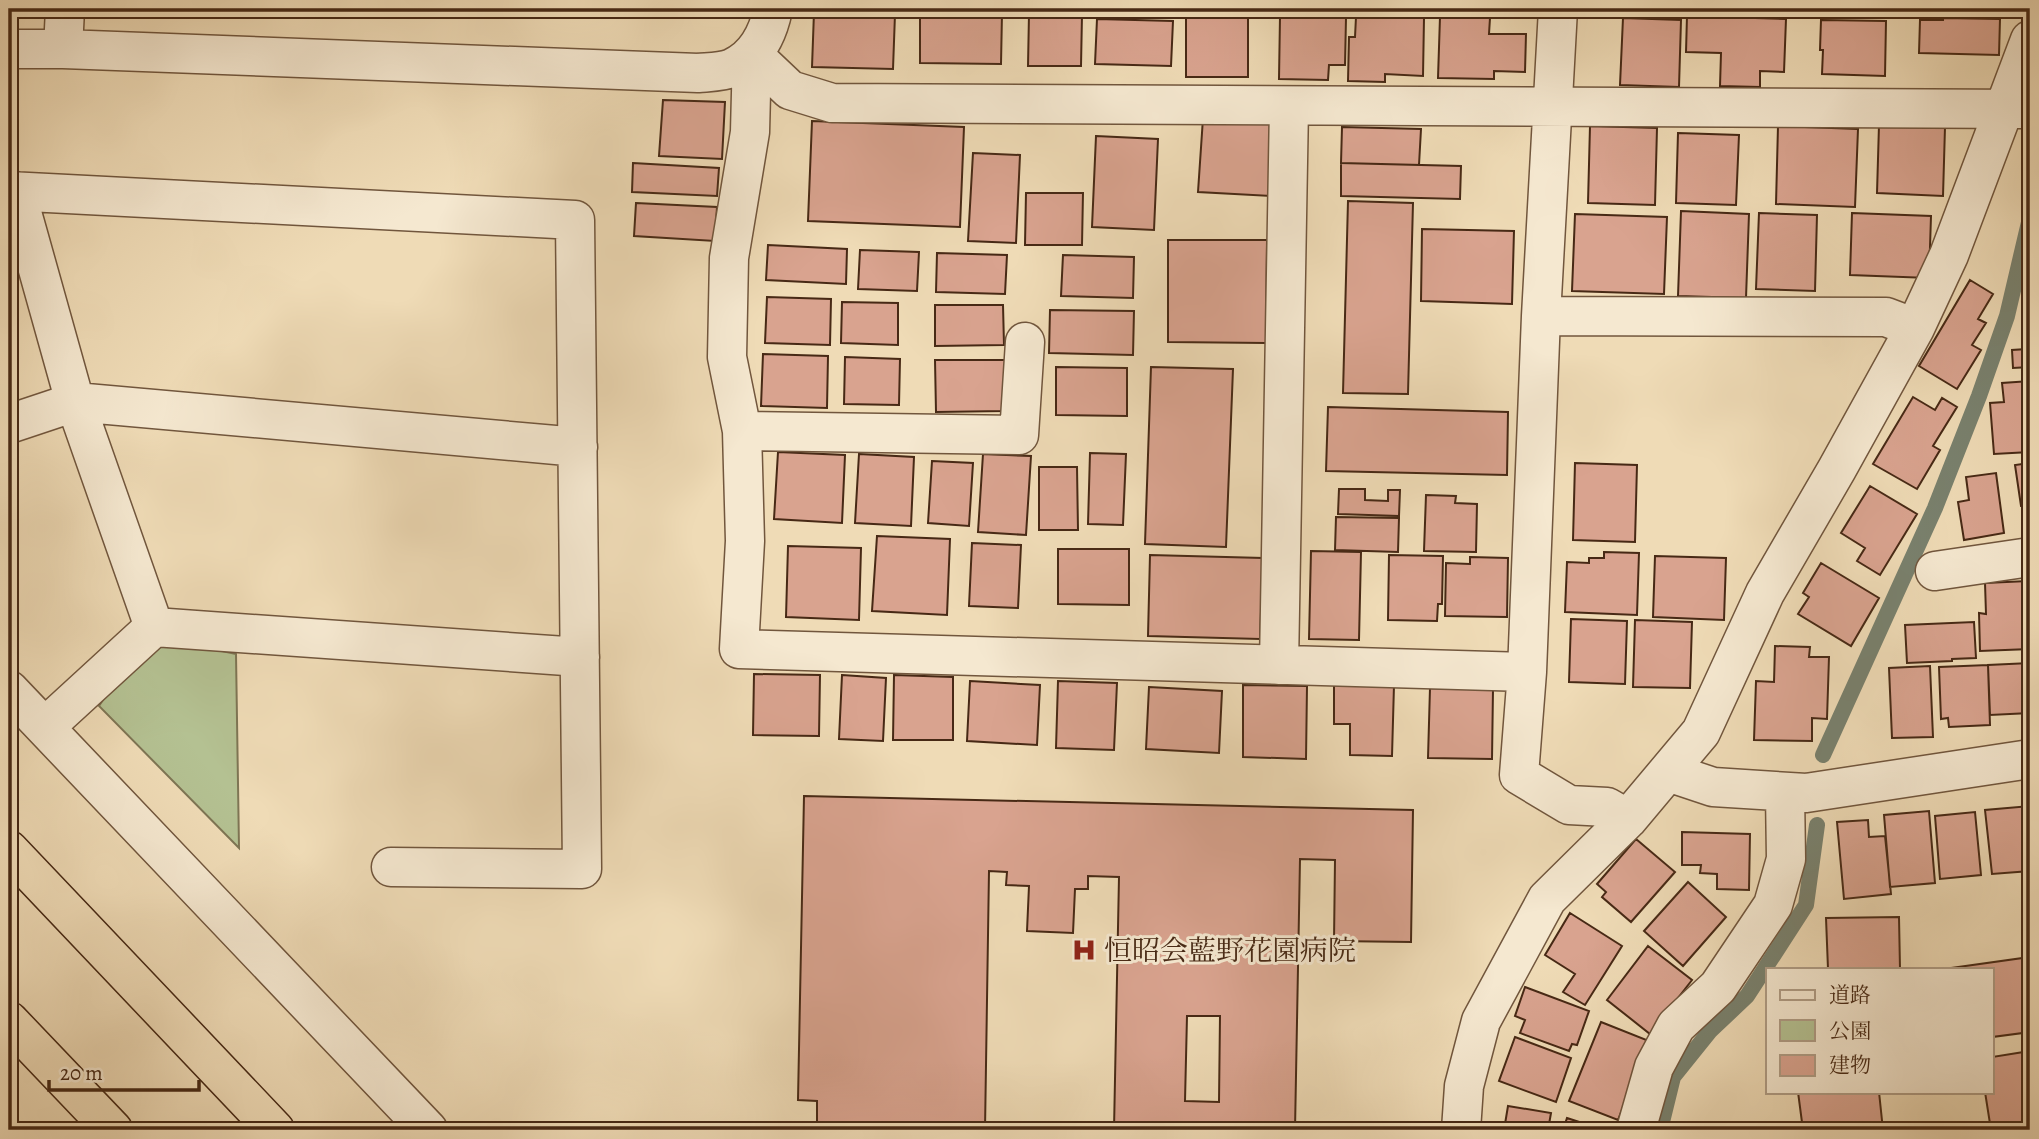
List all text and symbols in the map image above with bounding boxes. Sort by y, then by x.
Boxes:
place label: 恒昭会藍野花園病院 [1104,932,1356,970]
hospital icon: 恒昭会藍野花園病院 [1070,936,1098,964]
legend [1766,968,1994,1094]
text: 道路 [1829,981,1871,1009]
text: 公園 [1829,1017,1871,1045]
scale bar [49,1048,200,1092]
text: 建物 [1829,1051,1871,1079]
text: 20 m [60,1059,103,1087]

